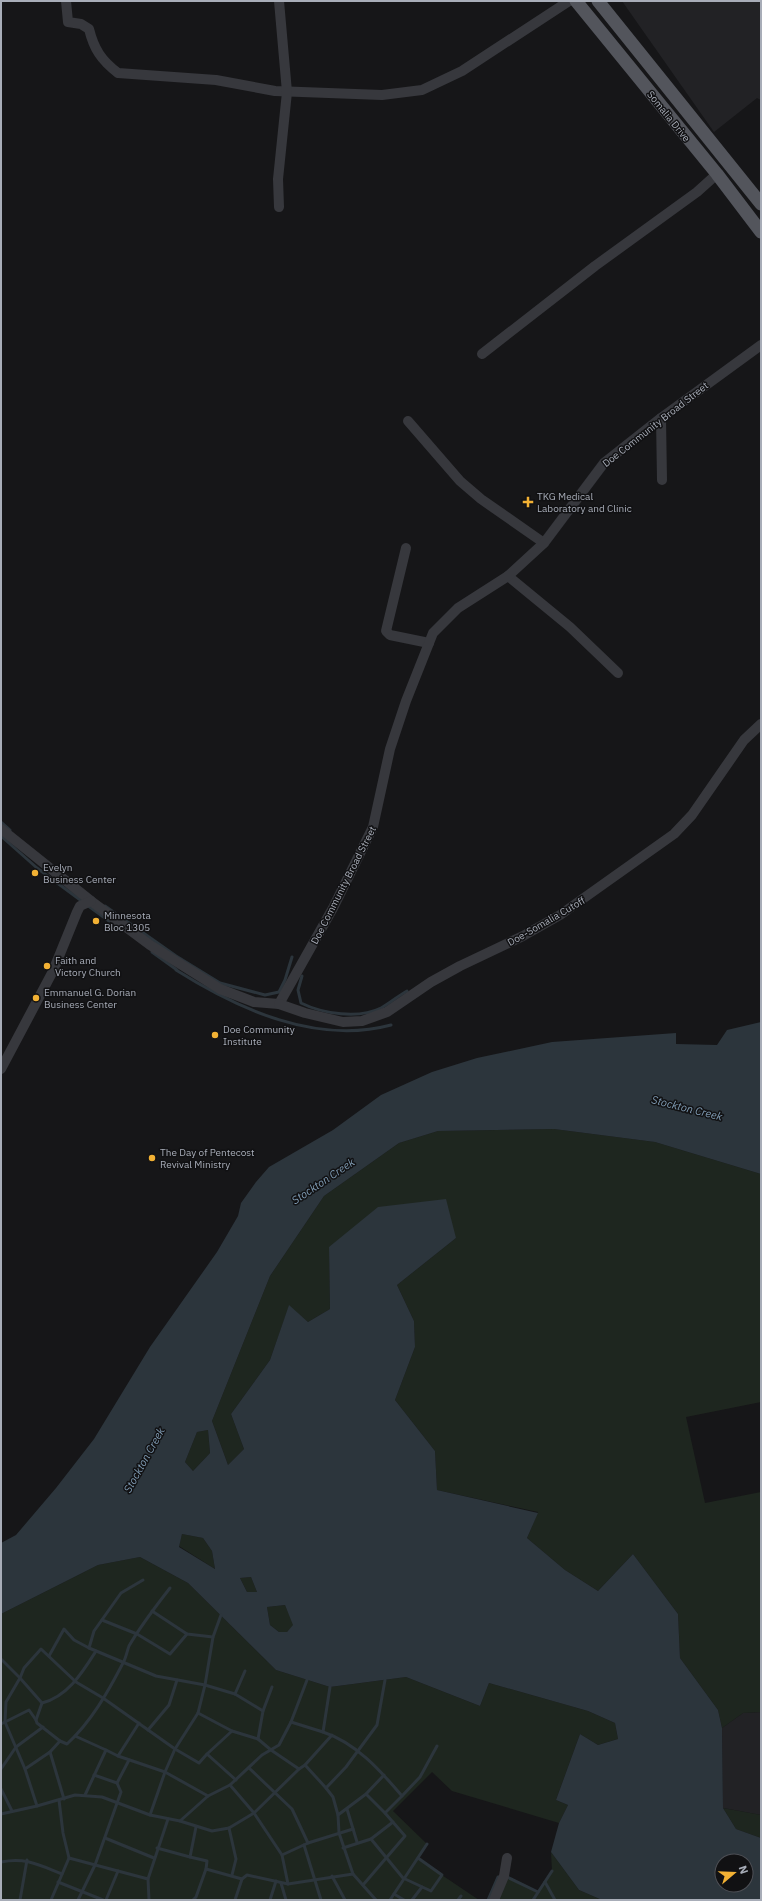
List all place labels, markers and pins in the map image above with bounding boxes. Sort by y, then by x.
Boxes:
place label: TKG Medical Laboratory and Clinic [537,490,632,515]
marker: TKG Medical Laboratory and Clinic [522,496,534,508]
place label: Evelyn Business Center [43,861,116,886]
marker: Evelyn Business Center [30,868,40,878]
place label: Minnesota Bloc 1305 [104,909,151,934]
marker: Minnesota Bloc 1305 [91,916,101,926]
place label: Faith and Victory Church [55,954,121,979]
marker: Faith and Victory Church [42,961,52,971]
place label: Emmanuel G. Dorian Business Center [44,986,136,1011]
marker: Emmanuel G. Dorian Business Center [31,993,41,1003]
place label: Doe Community Institute [223,1023,295,1048]
marker: Doe Community Institute [210,1030,220,1040]
place label: The Day of Pentecost Revival Ministry [160,1146,255,1171]
marker: The Day of Pentecost Revival Ministry [147,1153,157,1163]

